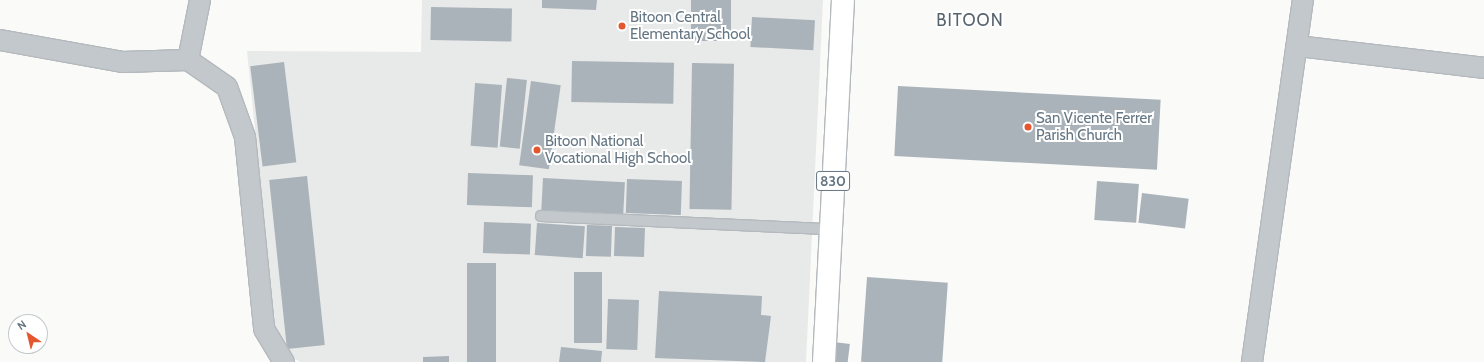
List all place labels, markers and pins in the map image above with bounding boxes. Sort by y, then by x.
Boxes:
place label: Bitoon Central Elementary School [630,8,750,43]
marker: Bitoon Central Elementary School [617,21,627,31]
place label: San Vicente Ferrer Parish Church [1036,109,1152,144]
marker: San Vicente Ferrer Parish Church [1023,122,1033,132]
place label: Bitoon National Vocational High School [545,132,691,167]
marker: Bitoon National Vocational High School [532,145,542,155]

